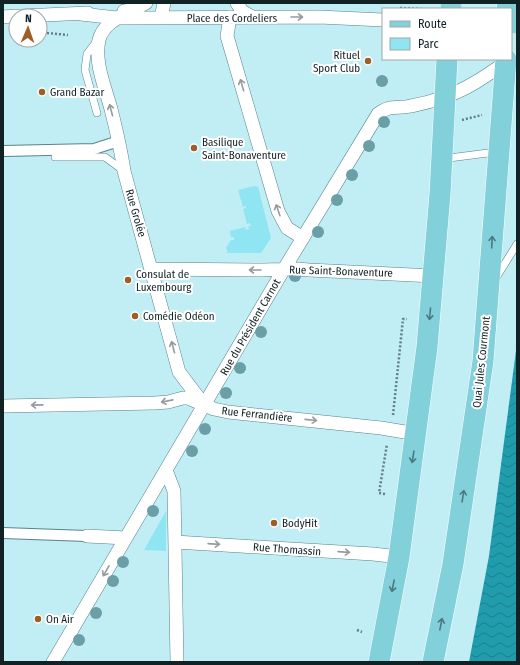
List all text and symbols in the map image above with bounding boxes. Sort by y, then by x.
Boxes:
north arrow [8,8,48,48]
legend [382,8,512,60]
text: N [25,12,32,25]
street label: Place des Cordeliers [187,12,278,25]
one-way arrow [290,13,303,21]
text: Route [418,17,447,31]
text: Parc [418,37,439,51]
place label: Rituel Sport Club [313,49,360,75]
marker: Rituel Sport Club [363,56,373,66]
one-way arrow [238,79,245,92]
place label: Grand Bazar [50,86,104,99]
marker: Grand Bazar [37,87,47,97]
one-way arrow [107,104,114,117]
place label: Basilique Saint-Bonaventure [202,136,286,162]
marker: Basilique Saint-Bonaventure [189,143,199,153]
street label: Rue Grolée [123,188,149,239]
one-way arrow [274,204,282,216]
one-way arrow [488,236,495,249]
street label: Rue Saint-Bonaventure [289,263,393,280]
one-way arrow [249,266,262,274]
place label: Consulat de Luxembourg [136,268,192,294]
marker: Consulat de Luxembourg [123,275,133,285]
street label: Rue du Président Carnot [218,276,284,378]
one-way arrow [427,307,434,320]
place label: Comédie Odéon [143,310,215,323]
marker: Comédie Odéon [130,311,140,321]
street label: Quai Jules Courmont [470,315,493,409]
one-way arrow [168,341,176,354]
one-way arrow [161,398,174,406]
one-way arrow [31,402,44,409]
street label: Rue Ferrandière [221,404,293,425]
one-way arrow [305,417,318,424]
one-way arrow [409,450,417,463]
one-way arrow [460,490,468,503]
place label: BodyHit [282,517,318,530]
marker: BodyHit [269,518,279,528]
one-way arrow [207,541,220,548]
street label: Rue Thomassin [253,541,321,558]
one-way arrow [337,549,350,556]
one-way arrow [101,565,109,577]
one-way arrow [389,579,397,592]
place label: On Air [46,613,74,626]
marker: On Air [33,614,43,624]
one-way arrow [437,618,445,631]

